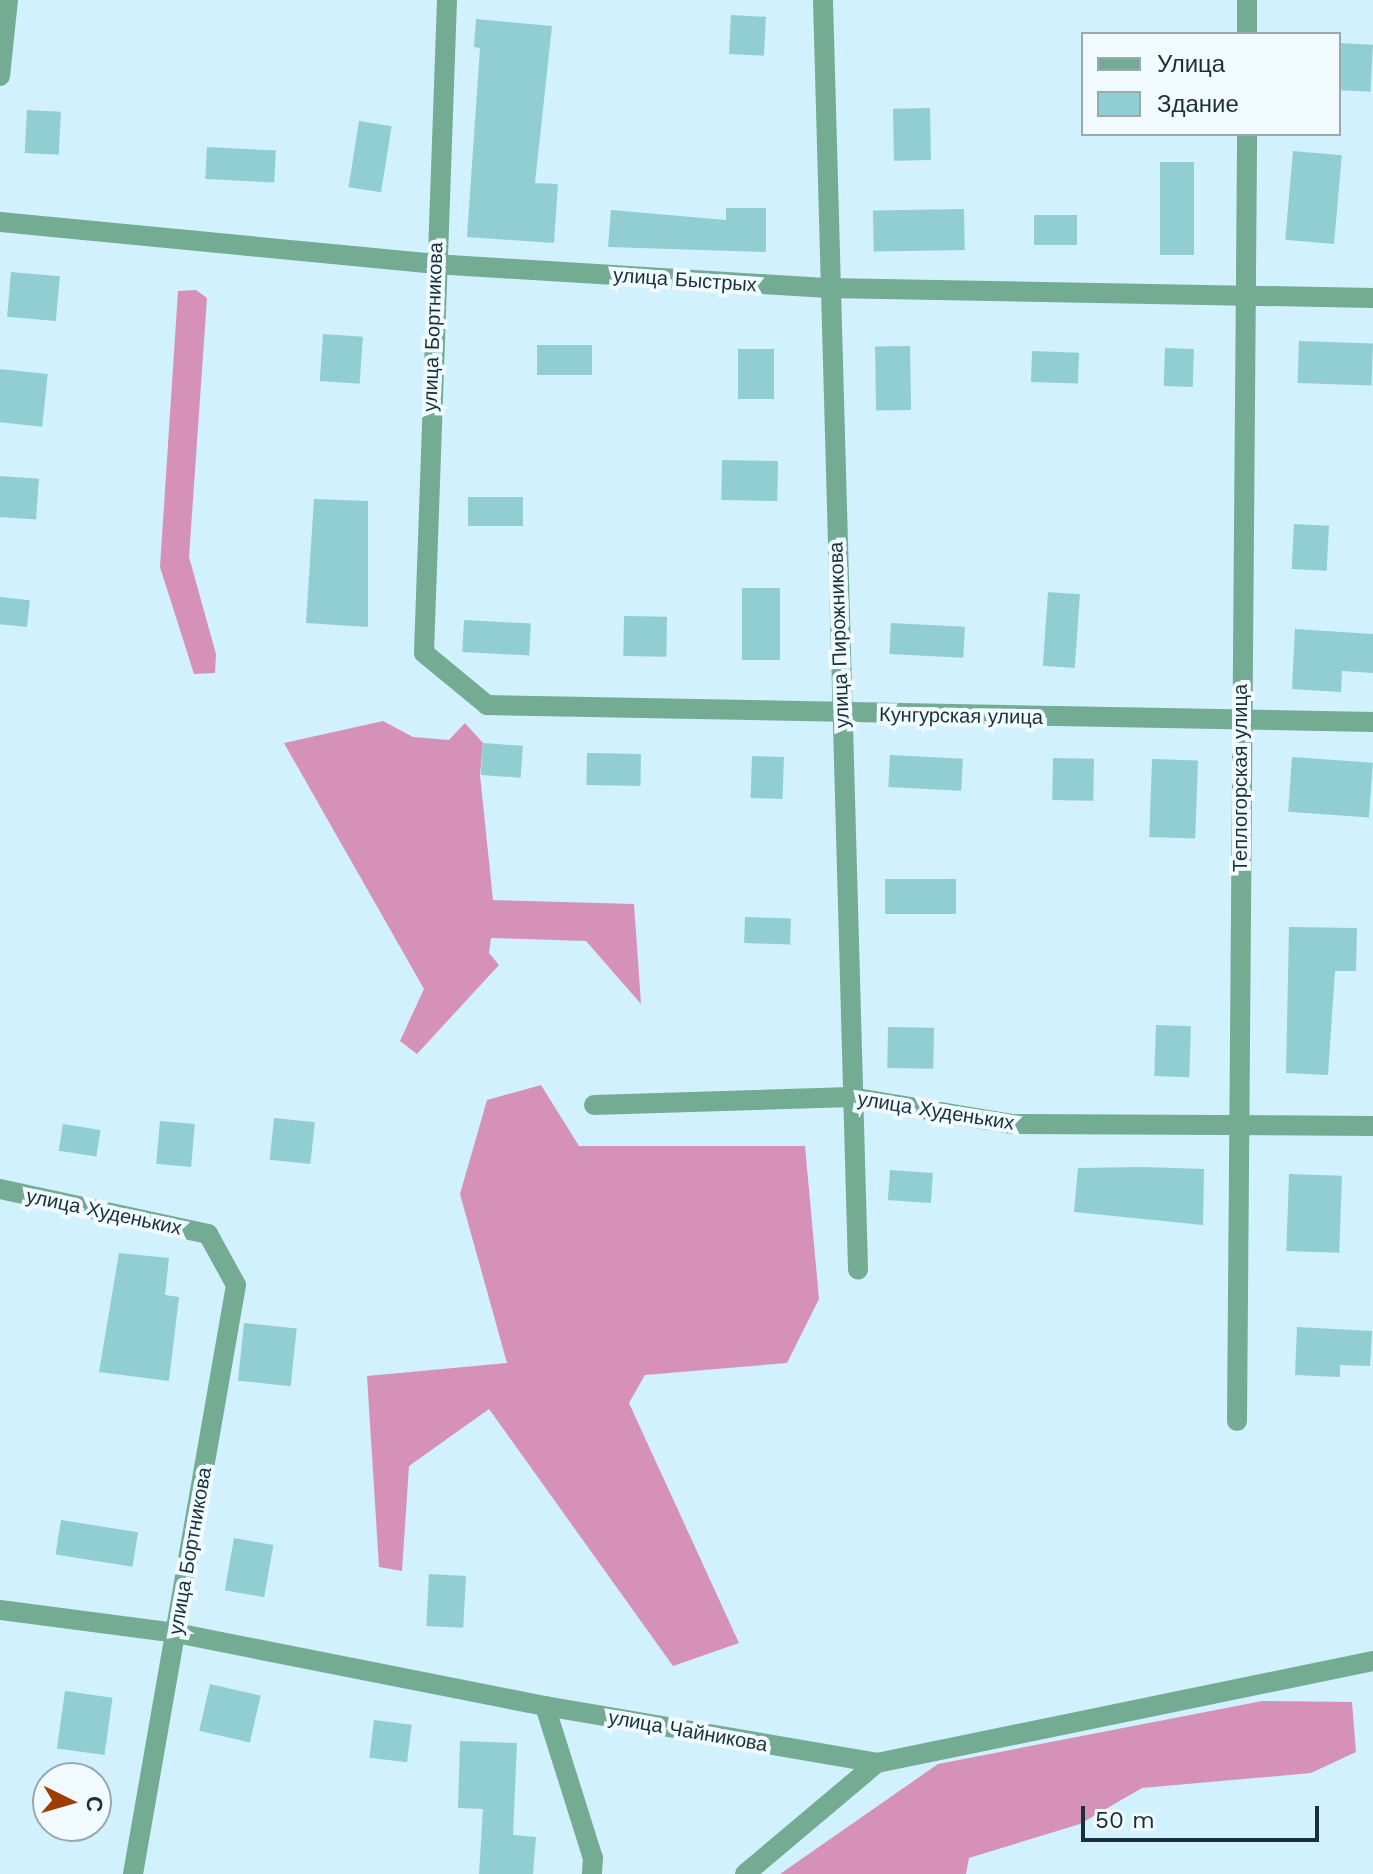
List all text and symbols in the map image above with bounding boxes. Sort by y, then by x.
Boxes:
legend [1081,32,1341,136]
text: Улица [1157,50,1225,78]
text: Здание [1157,90,1239,118]
street label: улица Бортникова [418,242,448,412]
street label: улица Быстрых [612,263,758,297]
street label: улица Пирожникова [824,541,854,729]
street label: Теплогорская улица [1228,684,1252,872]
street label: Кунгурская улица [879,703,1043,729]
street label: улица Худеньких [856,1087,1016,1135]
street label: улица Худеньких [24,1184,184,1240]
street label: улица Бортникова [163,1465,217,1637]
street label: улица Чайникова [607,1705,769,1757]
north arrow [32,1762,112,1842]
scale bar [1085,1790,1323,1840]
text: С [81,1795,108,1813]
text: 50 m [1095,1806,1155,1834]

